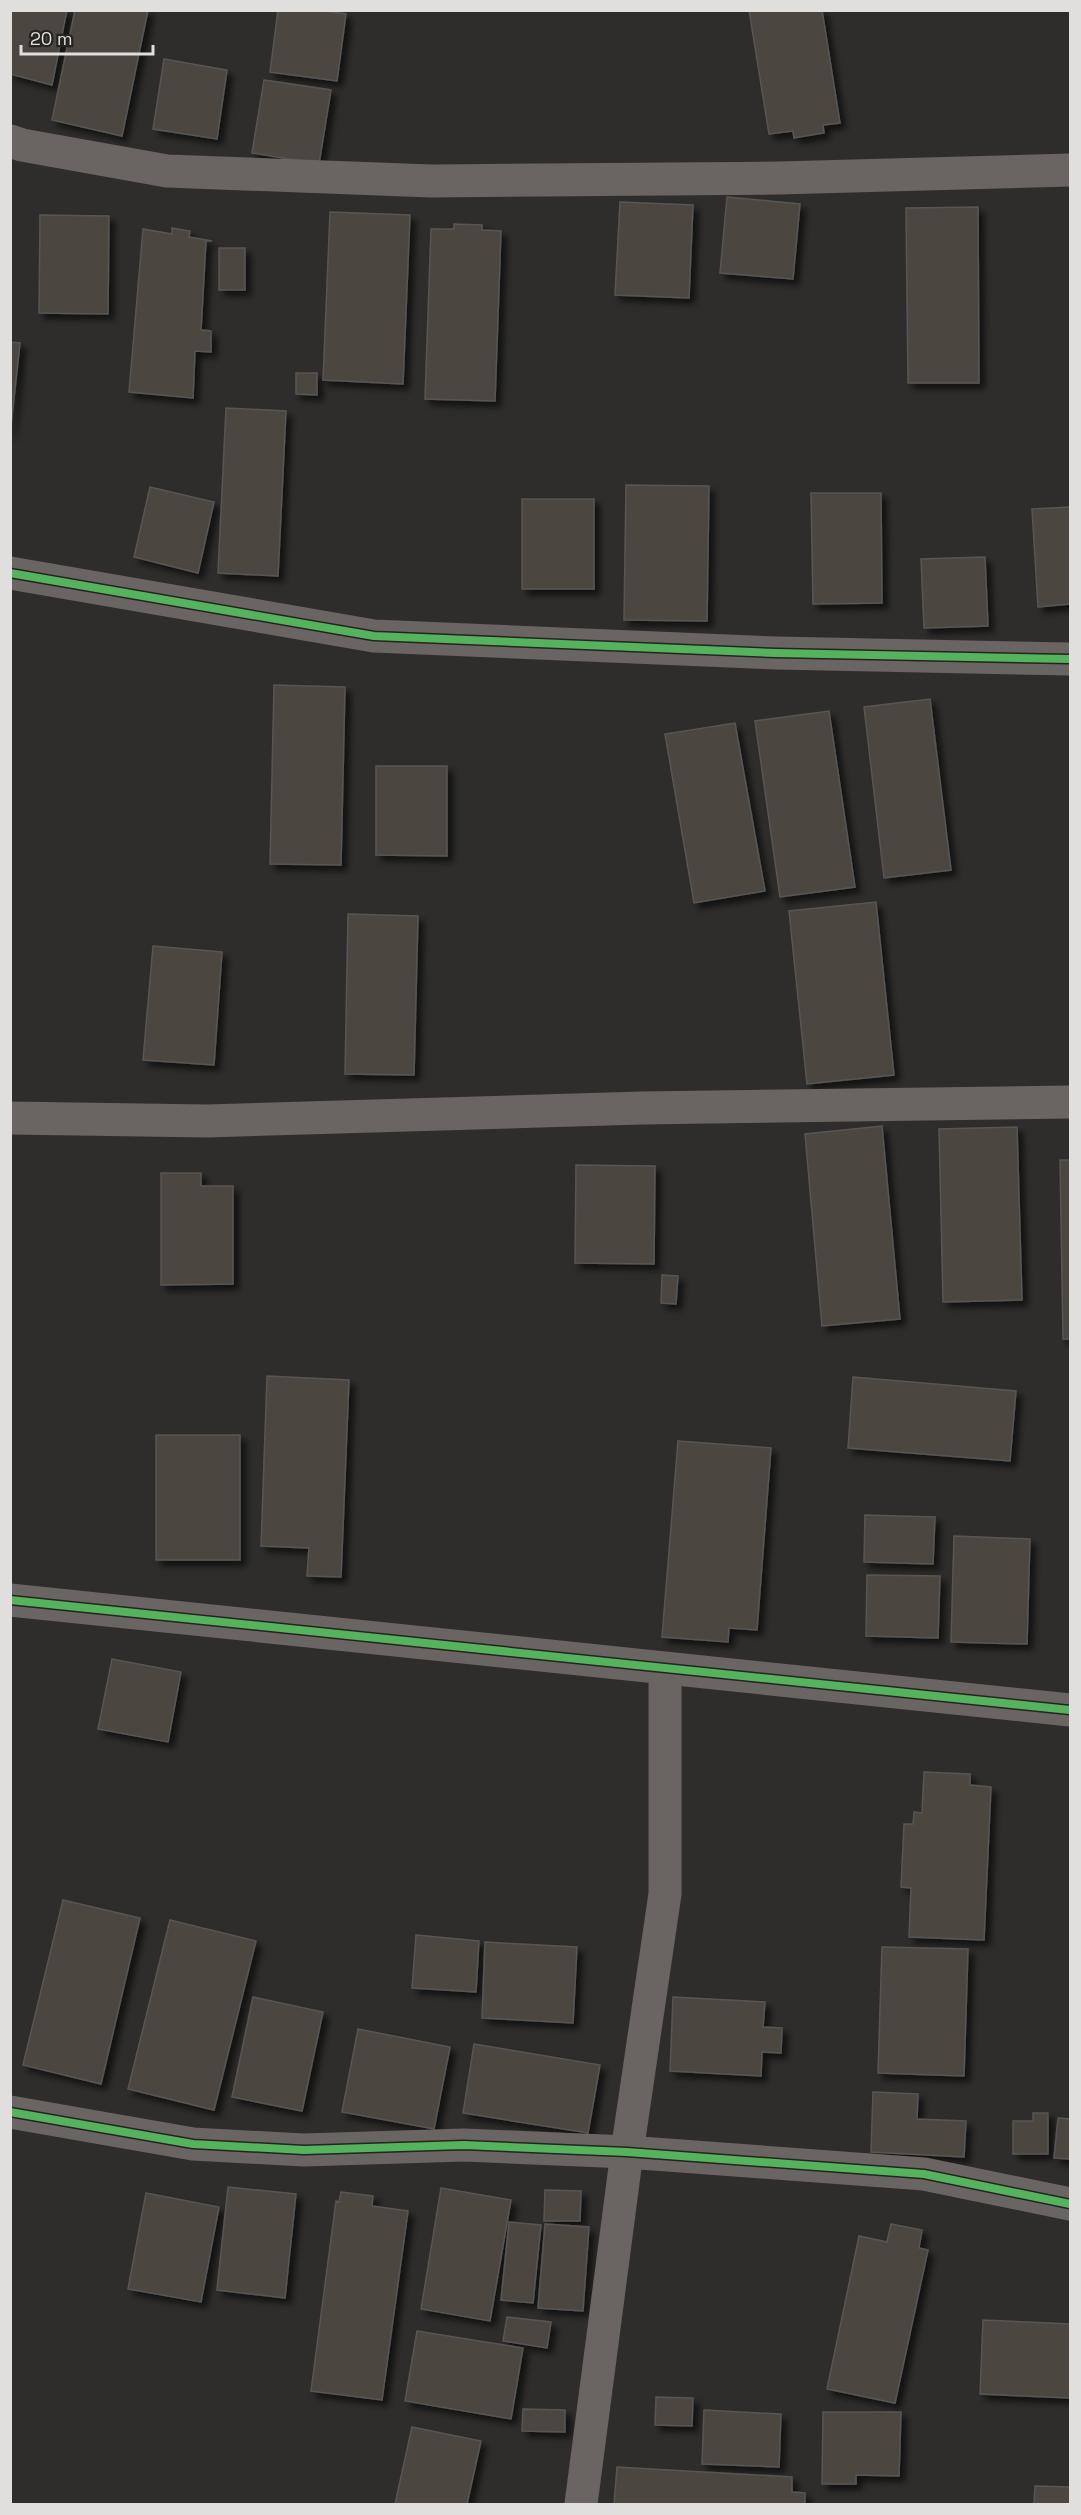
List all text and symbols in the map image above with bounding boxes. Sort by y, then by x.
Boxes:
scale bar [21,18,153,56]
text: 20 m [30,27,73,50]

